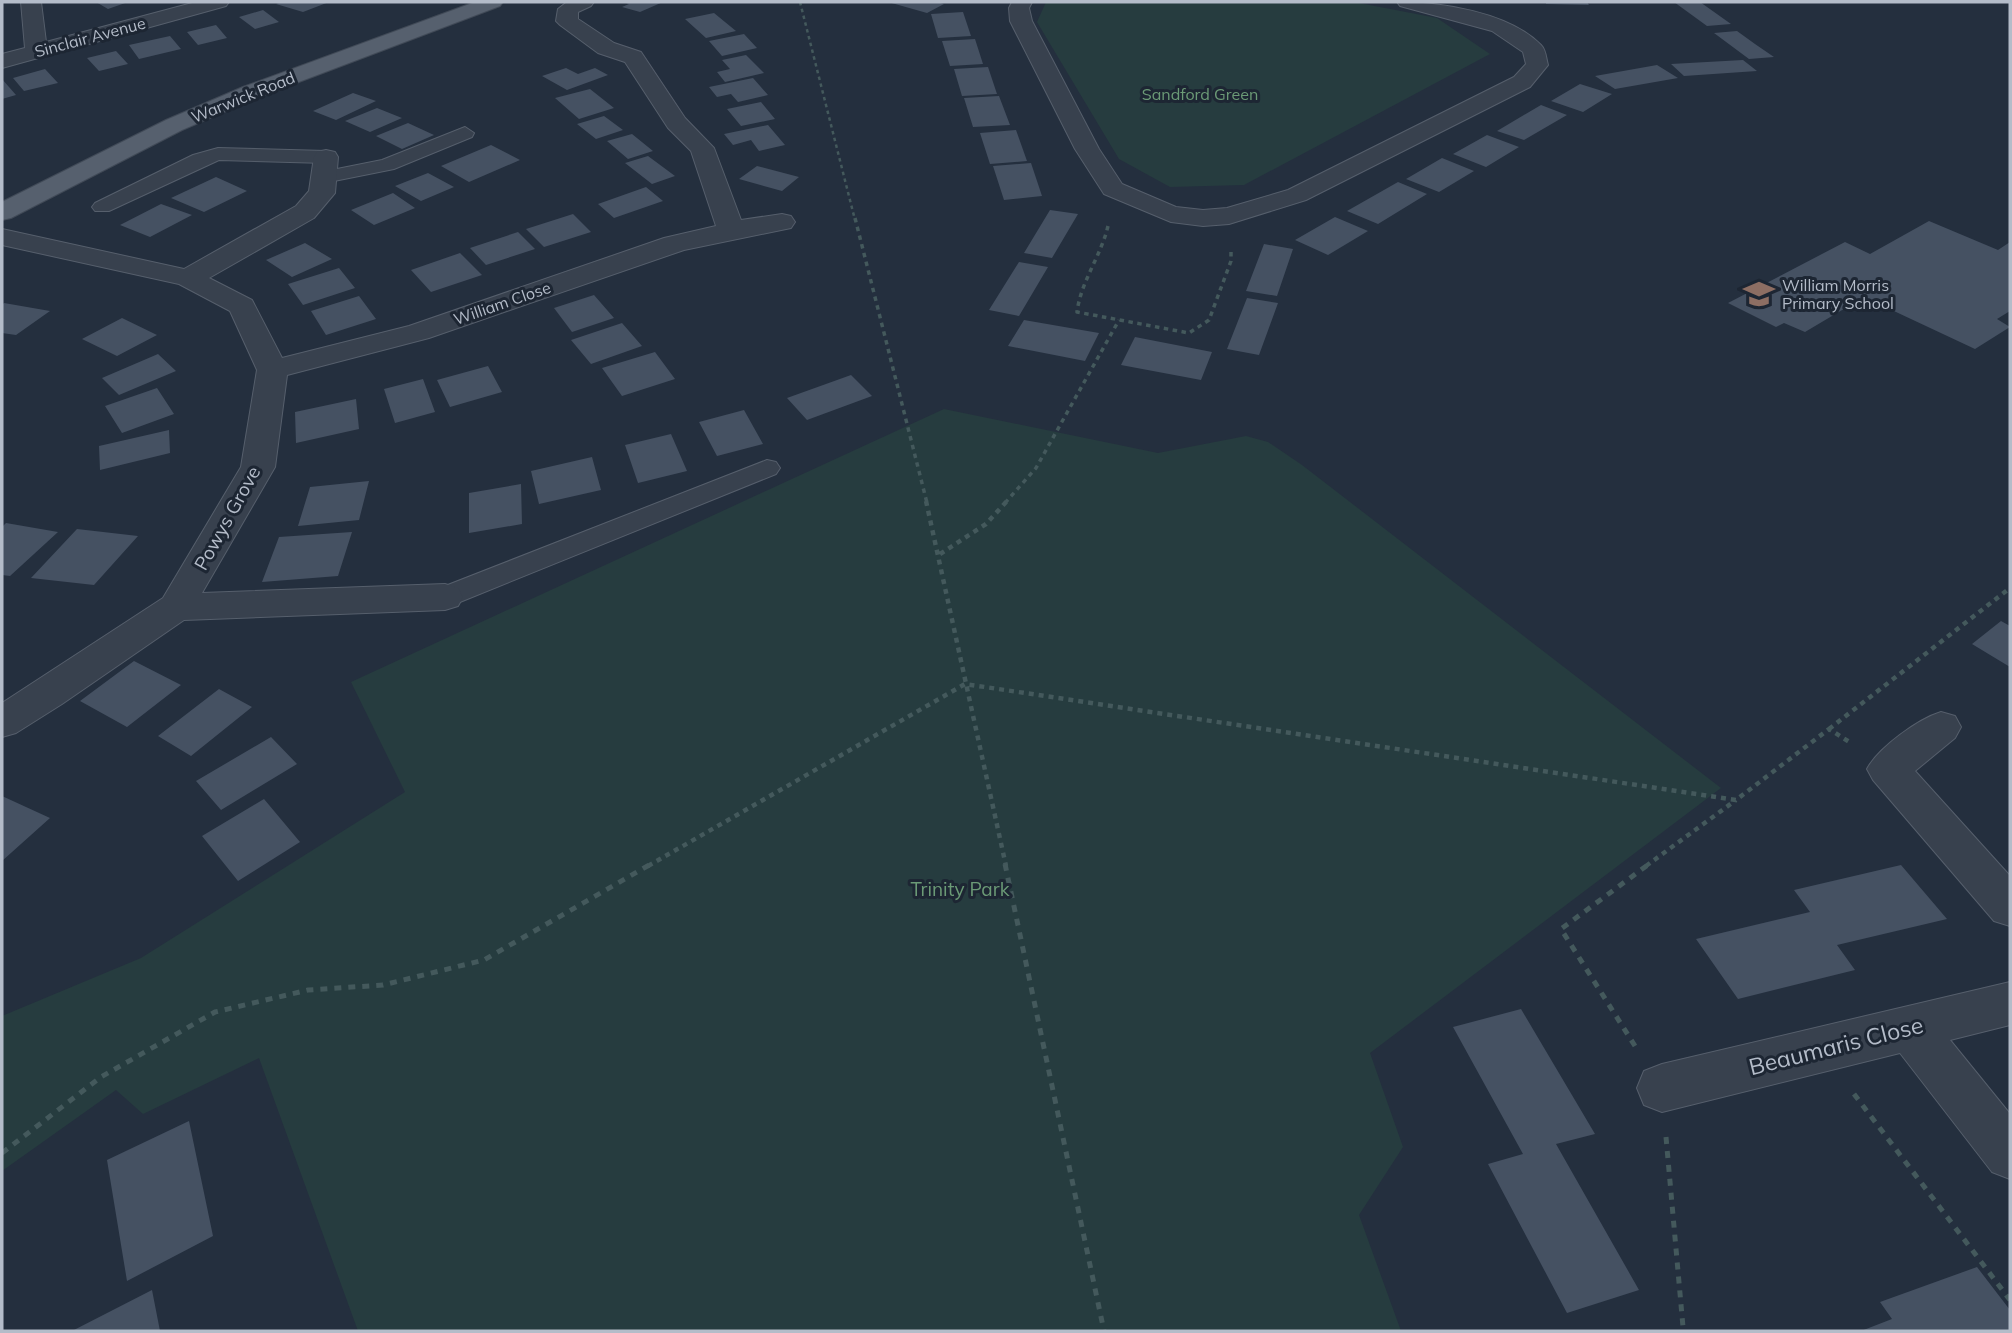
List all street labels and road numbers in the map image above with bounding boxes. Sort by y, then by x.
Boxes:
street label: Sinclair Avenue [32,13,148,61]
street label: Warwick Road [188,67,298,127]
street label: William Close [451,277,553,329]
street label: Powys Grove [189,462,265,574]
street label: Beaumaris Close [1746,1010,1926,1081]

